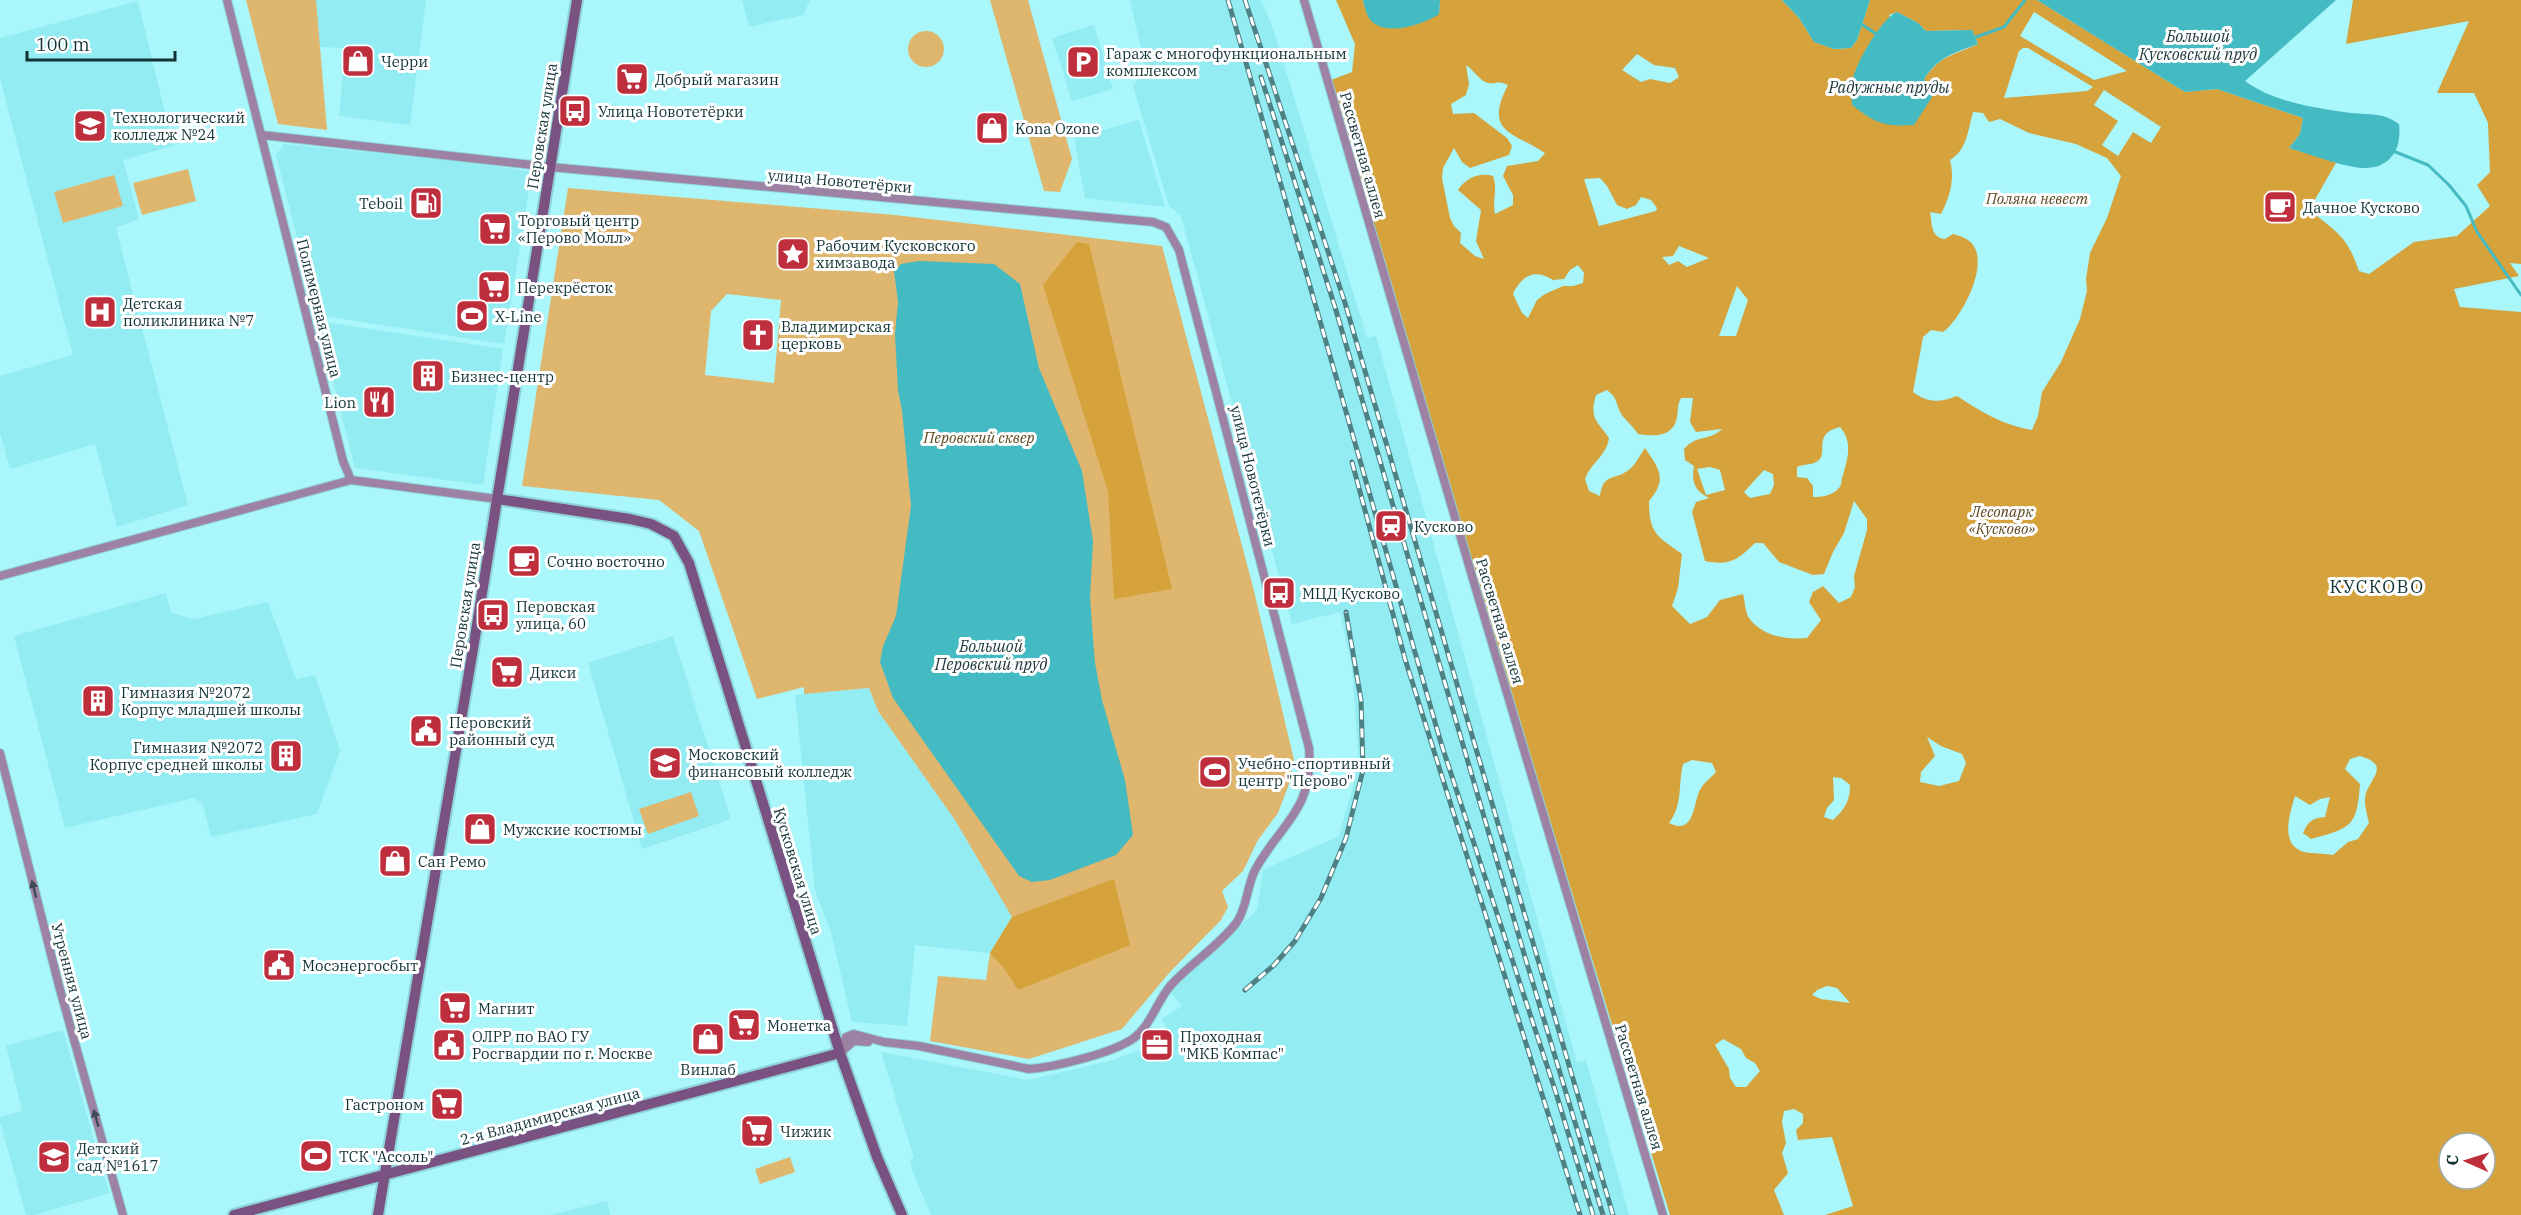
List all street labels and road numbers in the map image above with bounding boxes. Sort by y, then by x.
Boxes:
street label: Перовская улица [523,62,561,190]
street label: Рассветная аллея [1336,90,1390,220]
street label: улица Новотетёрки [767,165,913,197]
street label: Полимерная улица [293,237,345,379]
street label: улица Новотетёрки [1226,403,1280,549]
street label: Перовская улица [446,541,484,669]
street label: Рассветная аллея [1472,556,1528,686]
street label: Кусковская улица [770,805,826,937]
street label: Утренняя улица [47,921,97,1041]
street label: Рассветная аллея [1611,1022,1667,1152]
street label: 2-я Владимирская улица [458,1083,642,1149]

